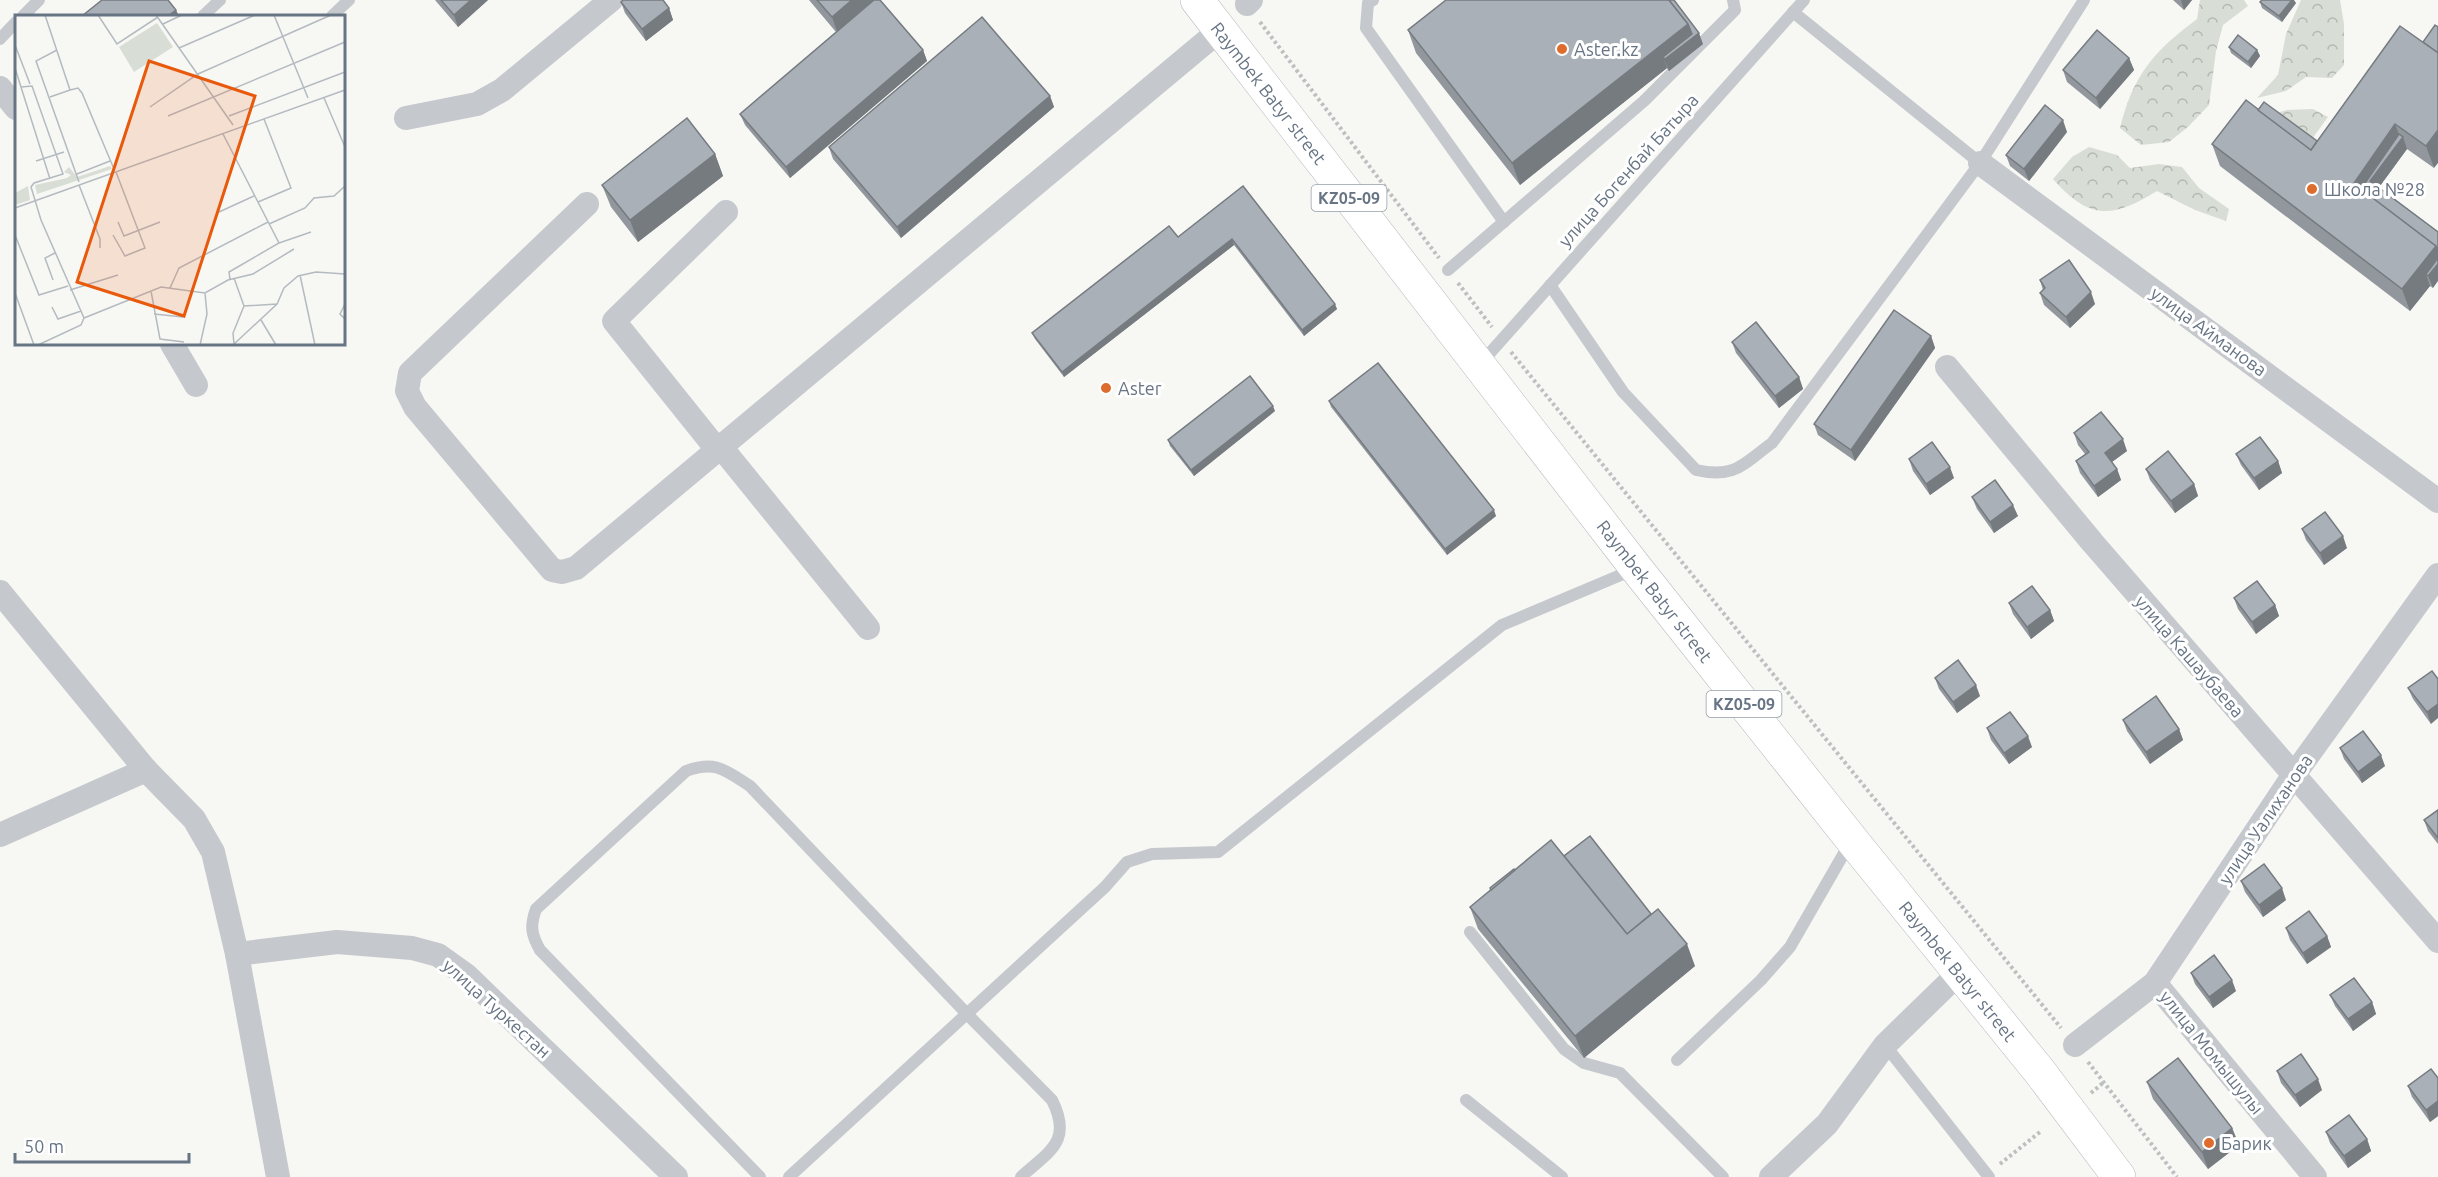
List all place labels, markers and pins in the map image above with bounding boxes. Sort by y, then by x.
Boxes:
place label: Aster.kz [1574,39,1639,59]
marker: Aster.kz [1555,42,1569,56]
place label: Школа №28 [2324,179,2425,199]
marker: Школа №28 [2305,182,2319,196]
place label: Aster [1118,378,1162,398]
marker: Aster [1099,381,1113,395]
place label: Барик [2221,1133,2272,1153]
marker: Барик [2202,1136,2216,1150]

